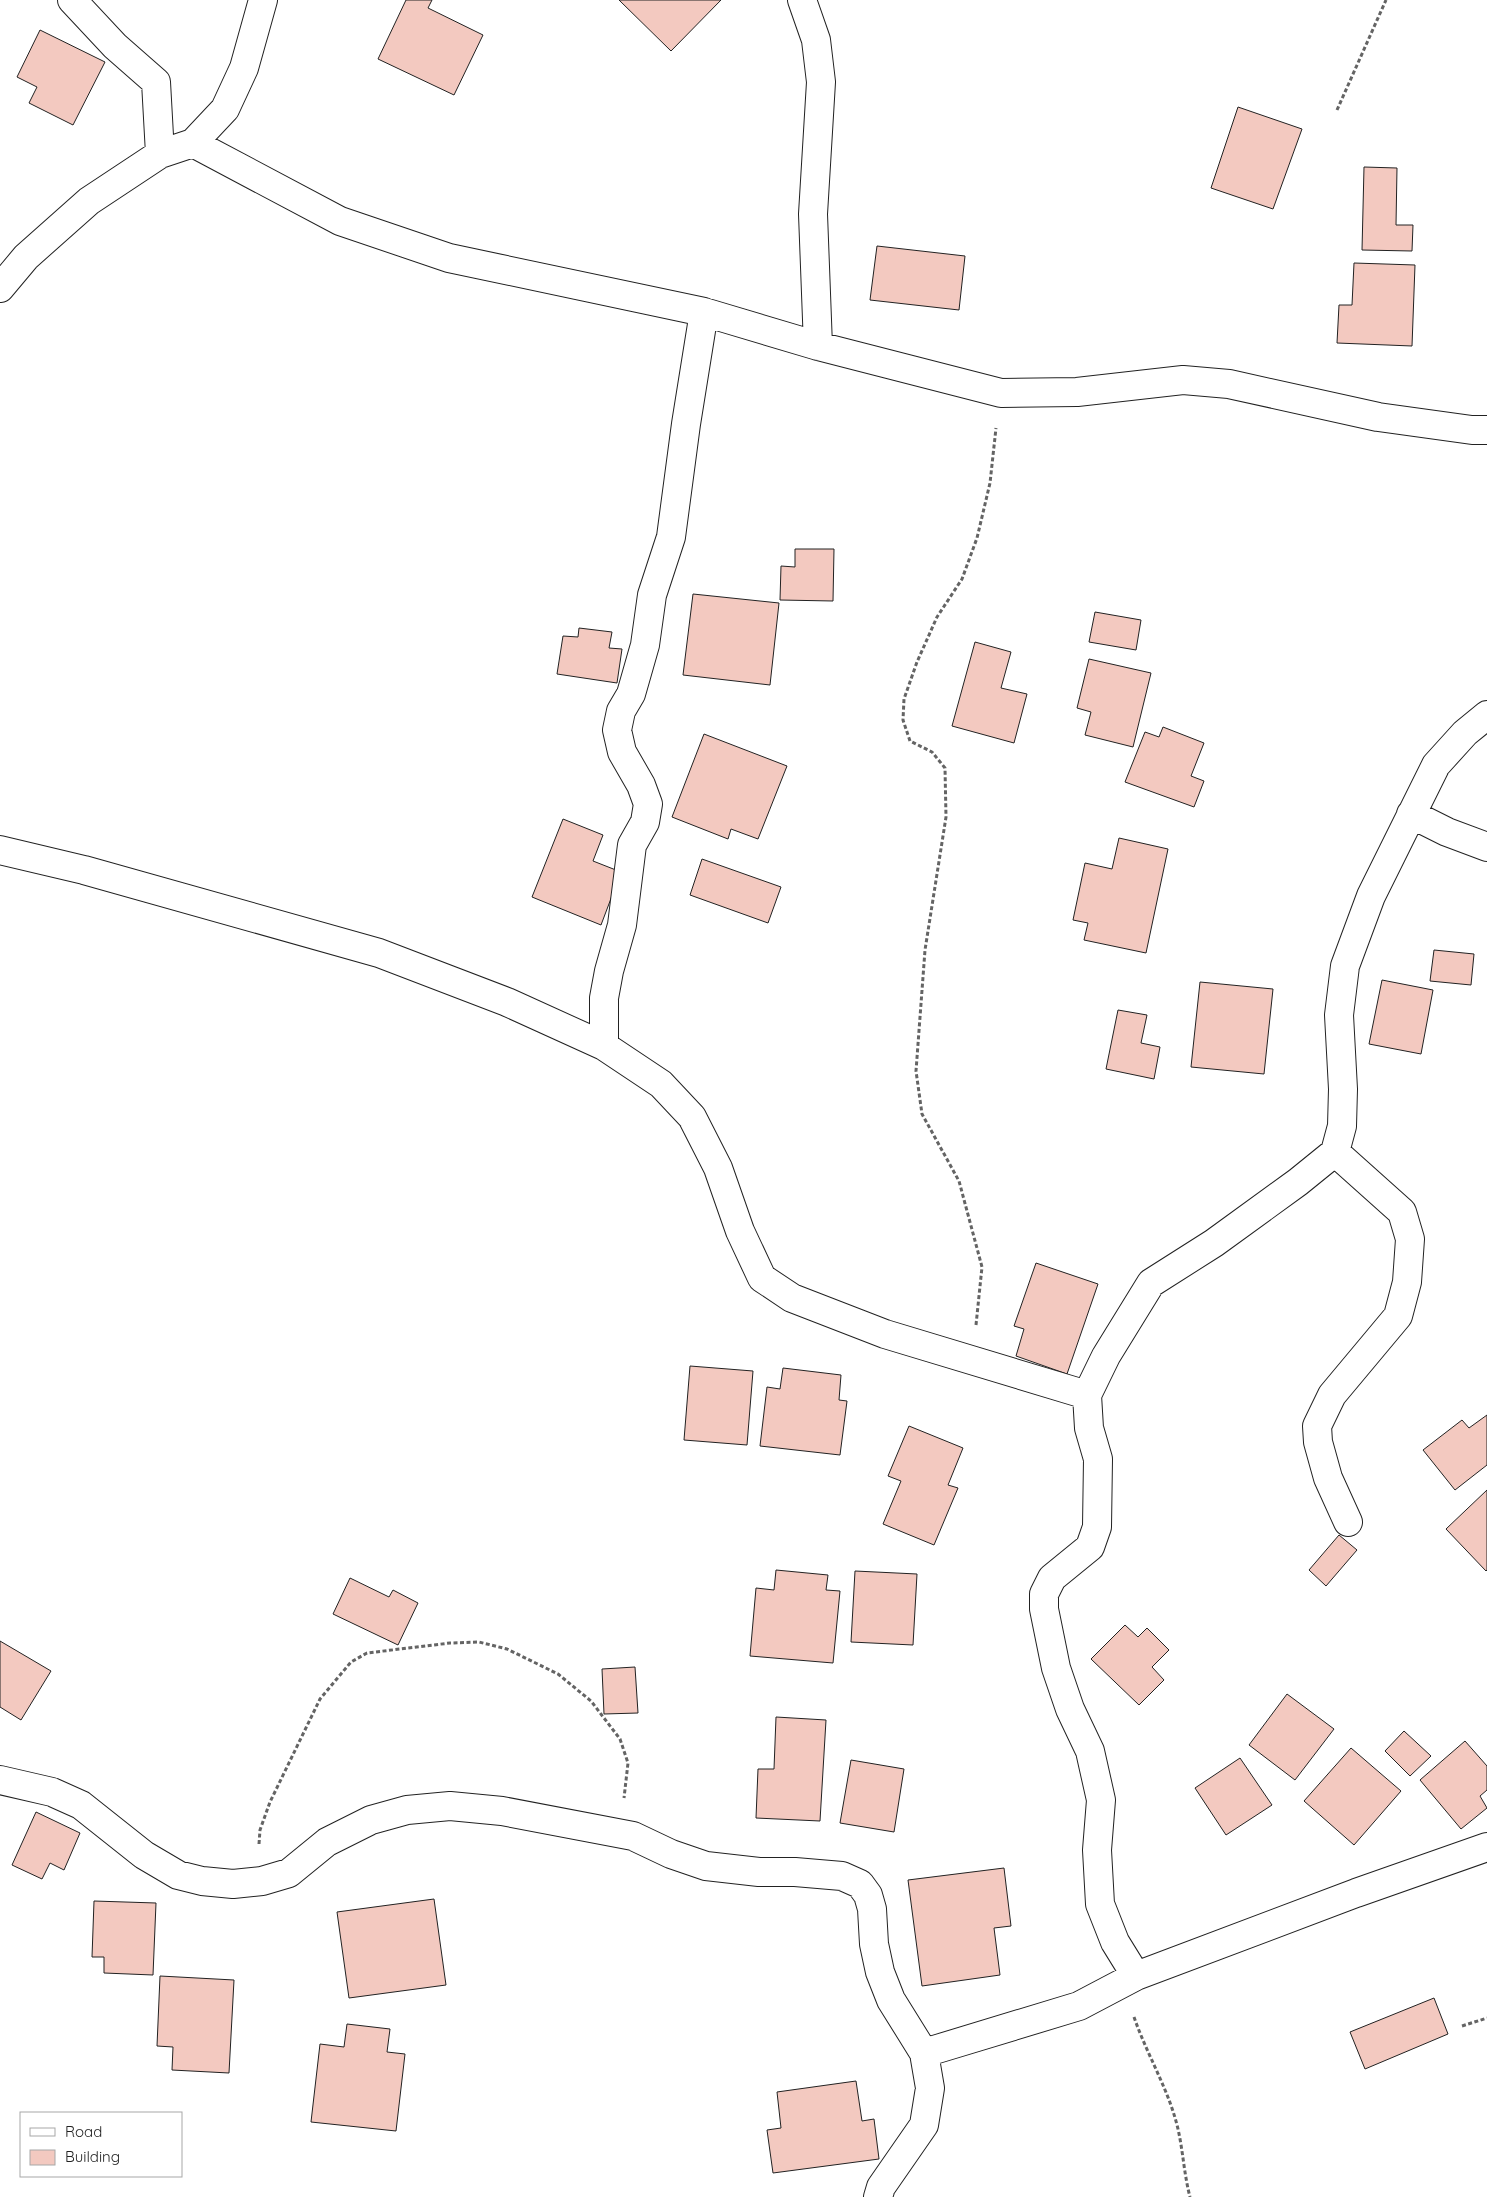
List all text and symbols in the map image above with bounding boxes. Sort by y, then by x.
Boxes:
legend [20,2112,182,2177]
text: Road [65,2122,102,2141]
text: Building [65,2147,120,2166]

